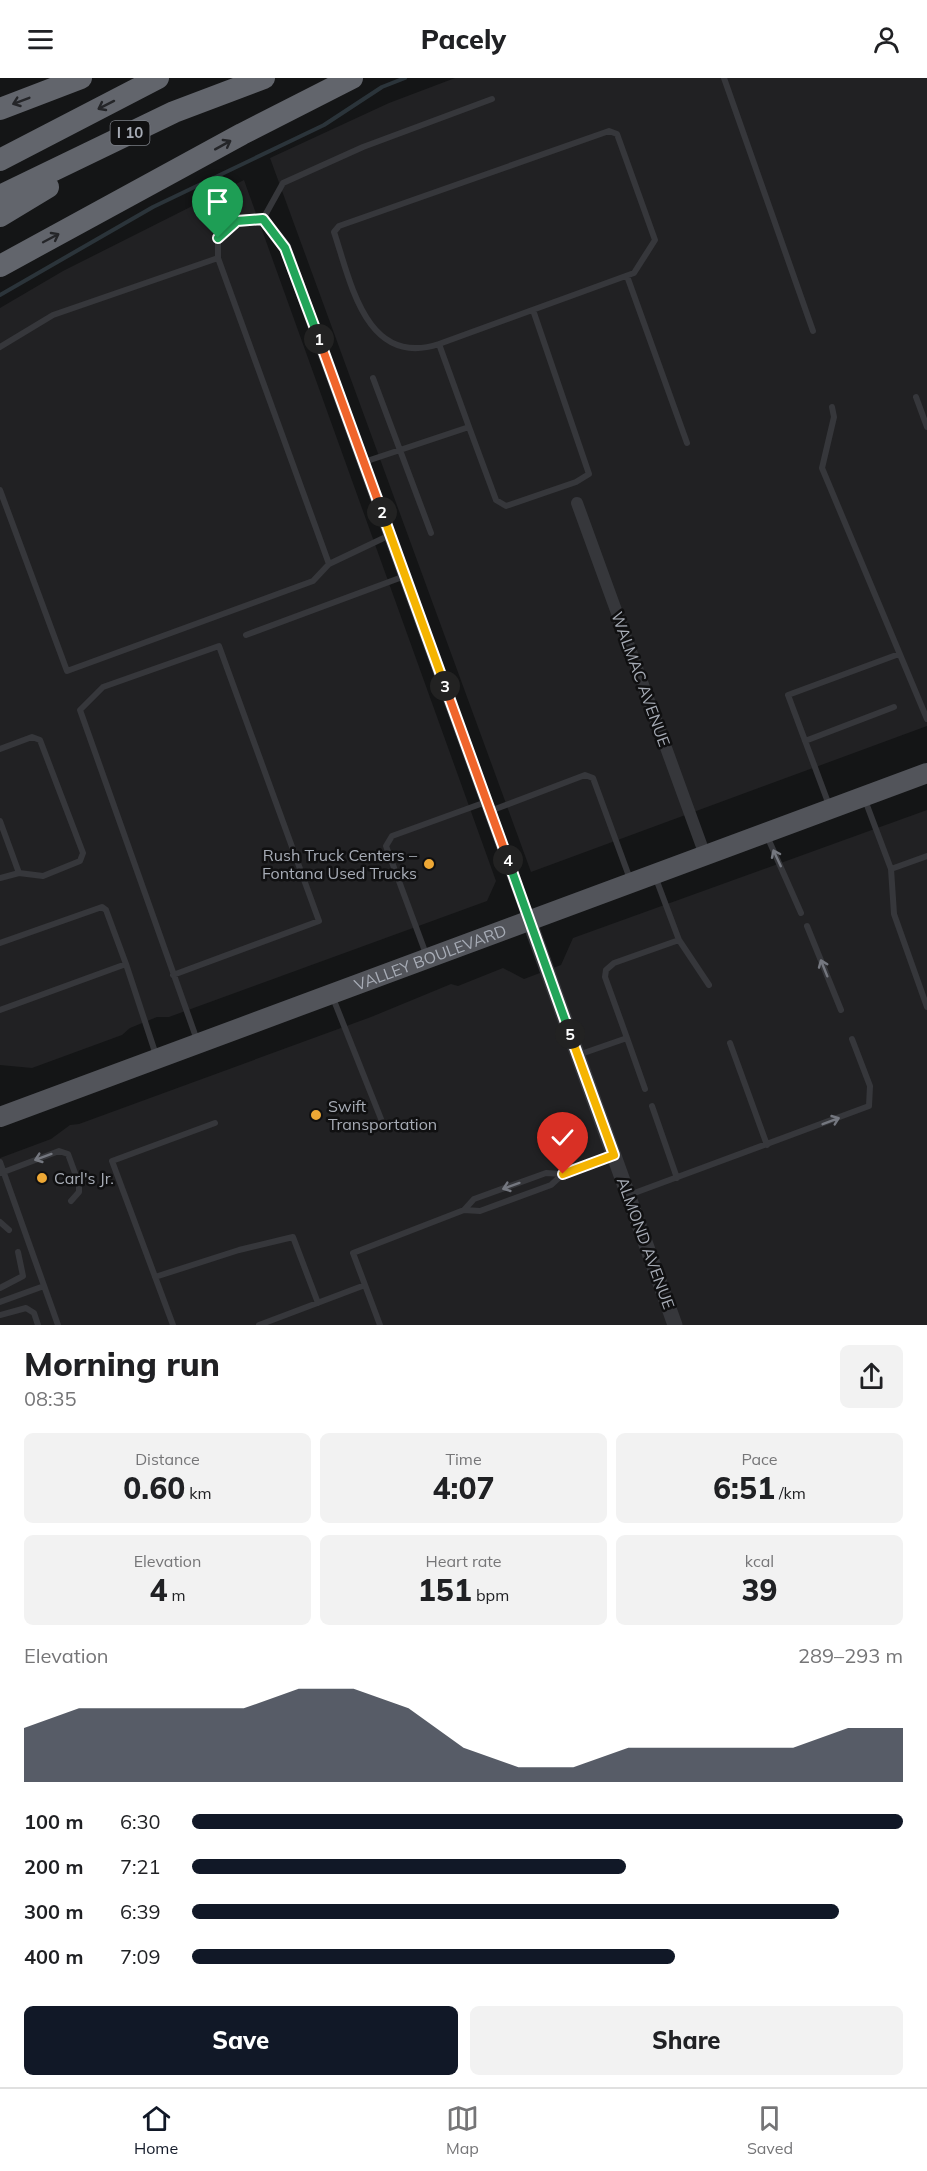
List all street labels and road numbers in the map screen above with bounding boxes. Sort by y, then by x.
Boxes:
road number: I 10 [110,121,150,145]
street label: WALMAC AVENUE [607,609,675,749]
street label: VALLEY BOULEVARD [351,920,509,995]
street label: ALMOND AVENUE [613,1174,679,1312]

